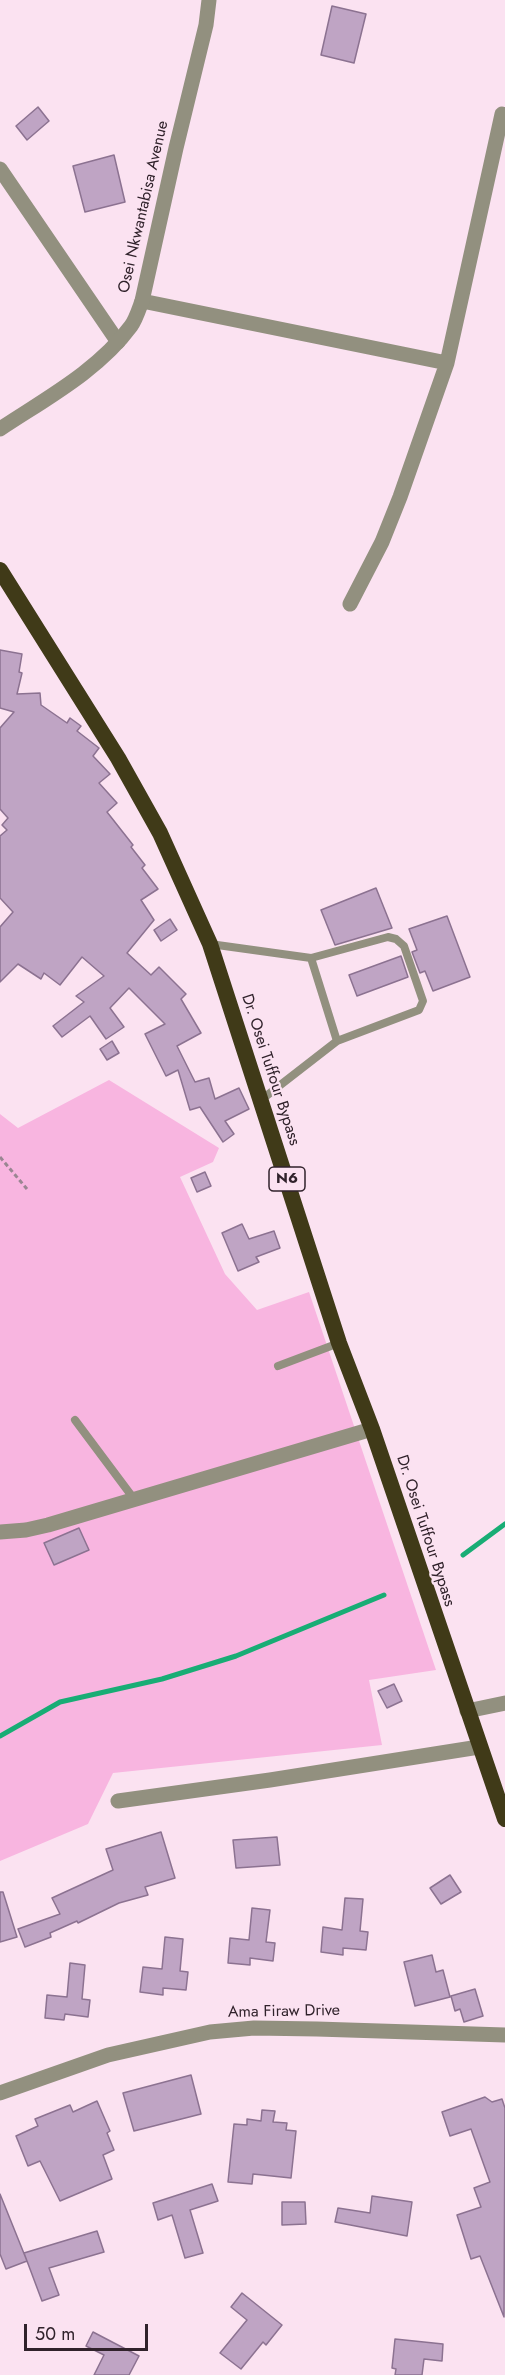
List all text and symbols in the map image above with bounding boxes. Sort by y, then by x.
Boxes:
street label: Osei Nkwantabisa Avenue [115,119,173,295]
street label: Dr. Osei Tuffour Bypass [236,992,304,1148]
road number: N6 [269,1167,305,1191]
street label: Dr. Osei Tuffour Bypass [391,1453,459,1609]
street label: Ama Firaw Drive [228,2001,340,2023]
scale bar [27,2312,152,2350]
text: 50 m [35,2321,75,2347]

